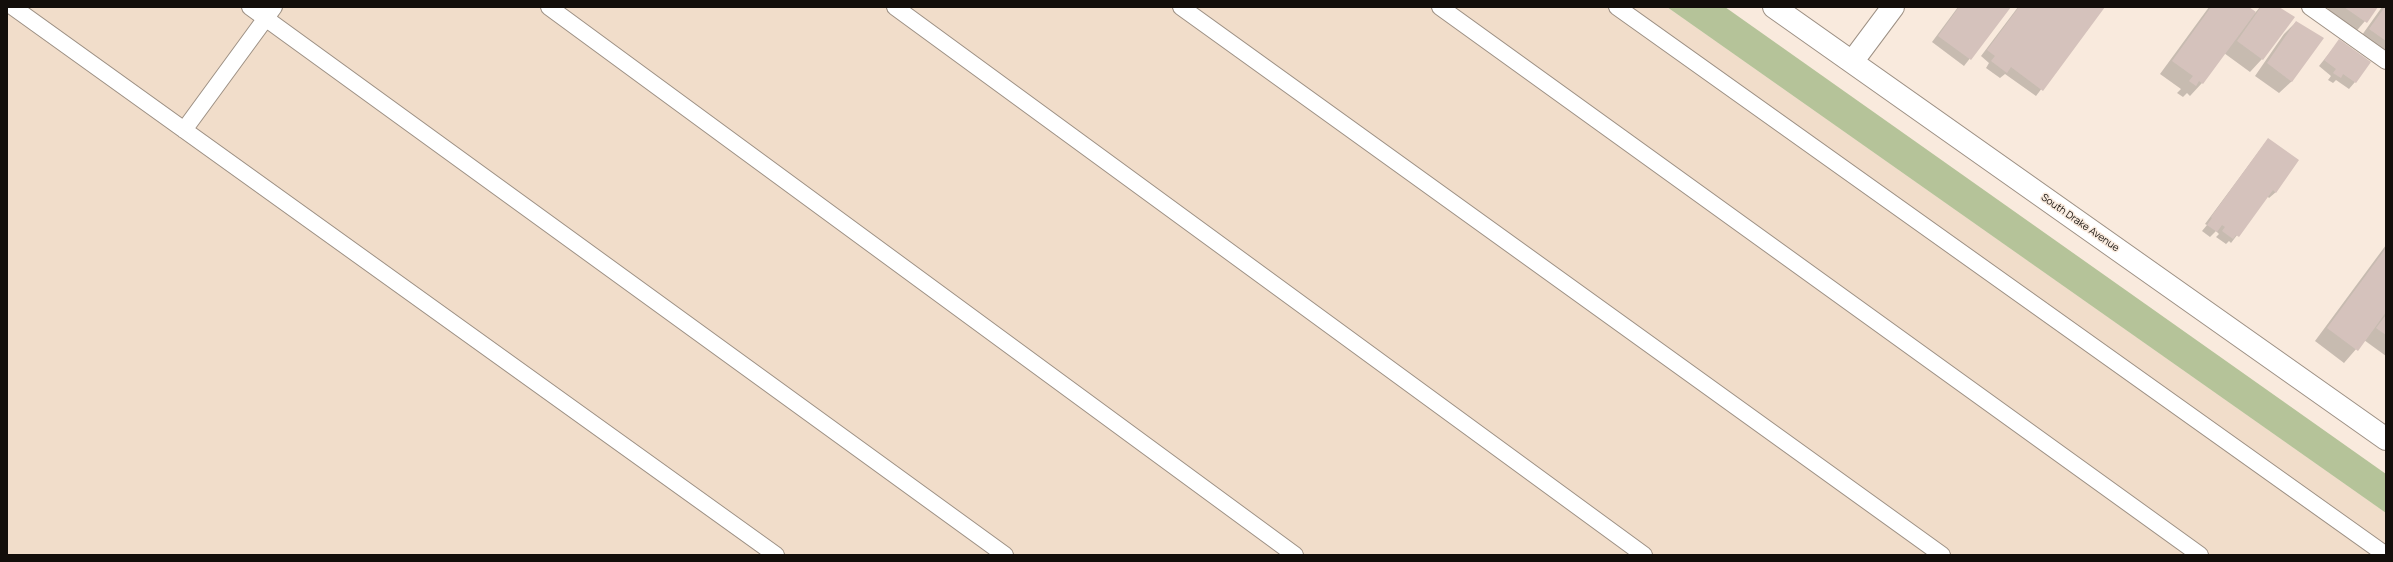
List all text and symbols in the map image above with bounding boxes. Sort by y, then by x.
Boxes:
street label: South Drake Avenue [2039,192,2121,254]

